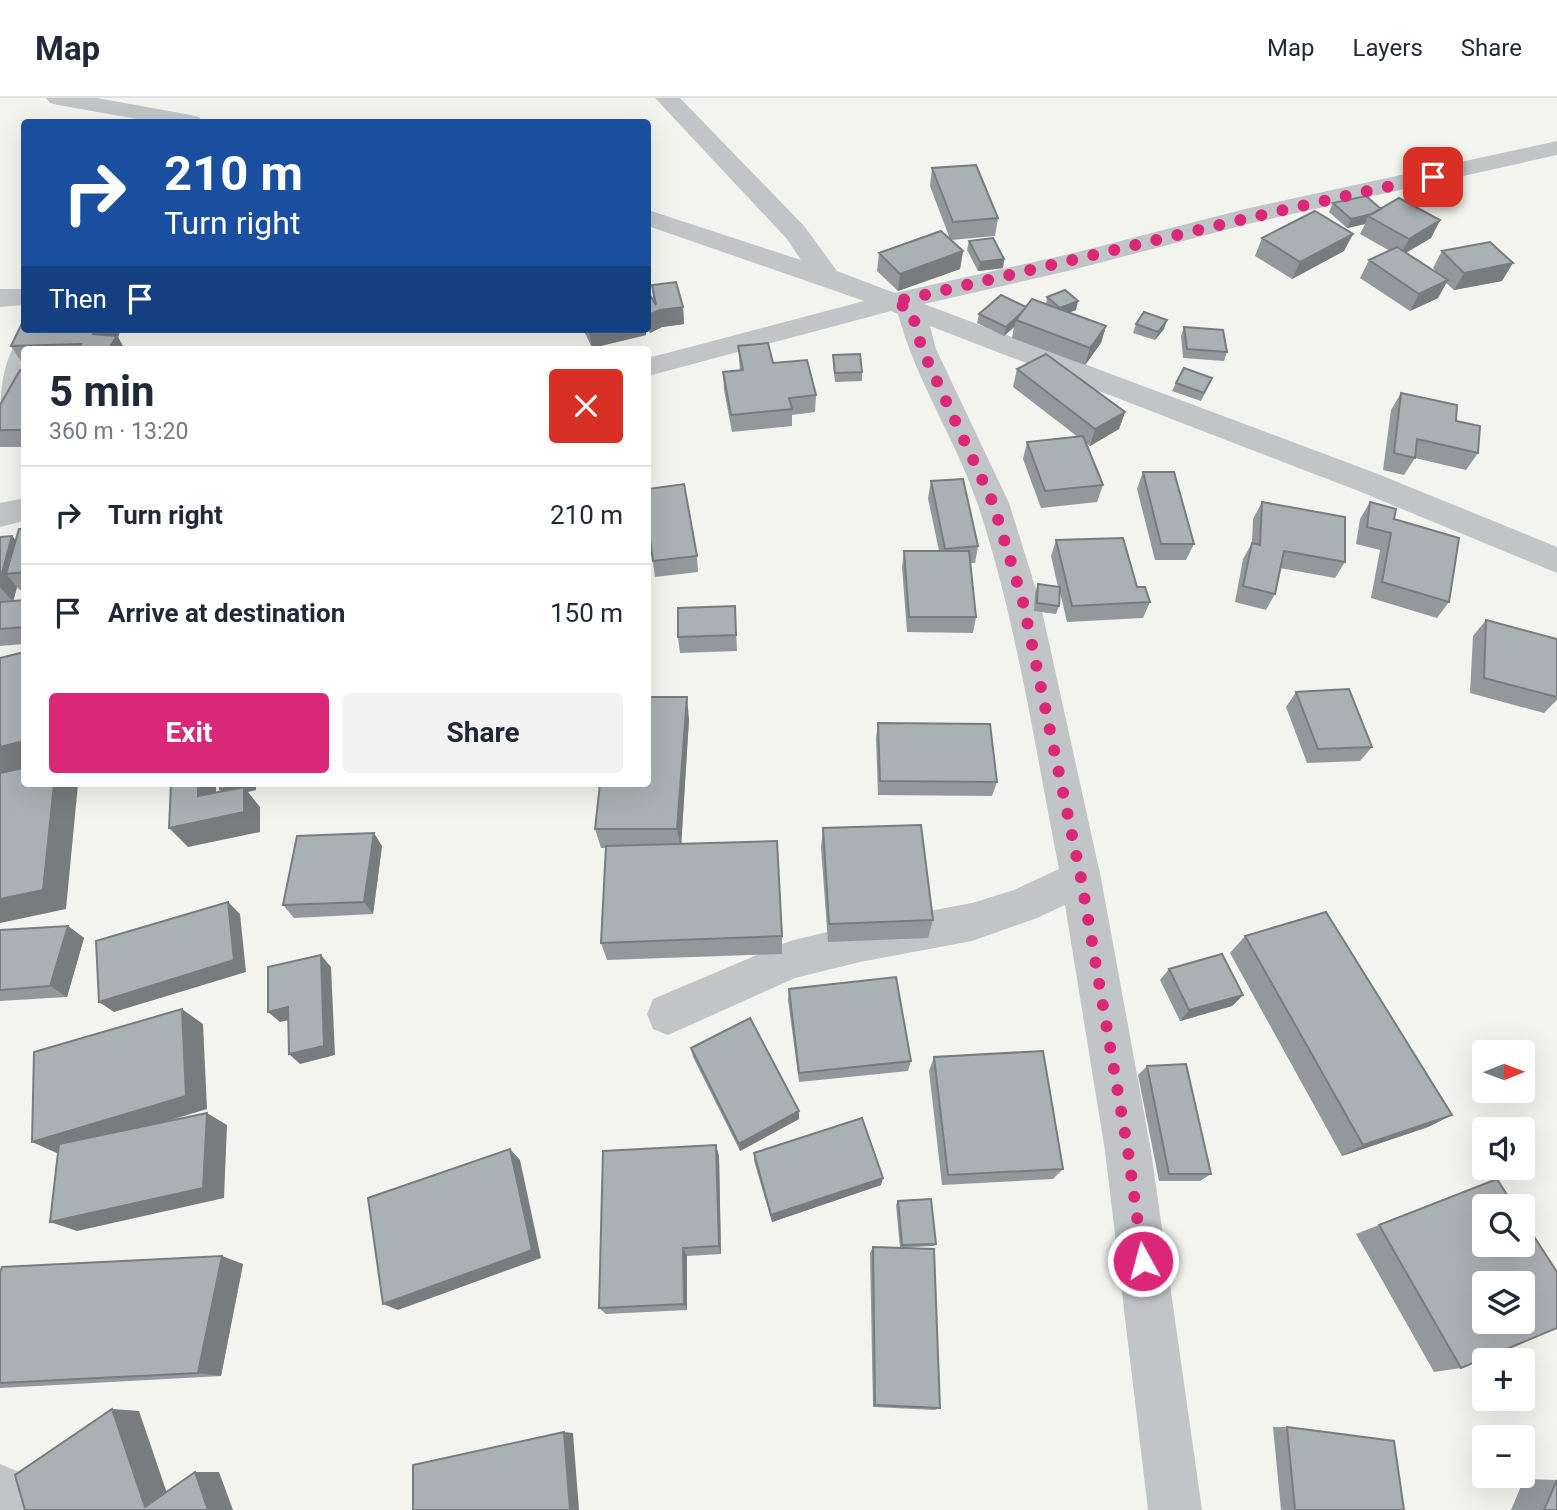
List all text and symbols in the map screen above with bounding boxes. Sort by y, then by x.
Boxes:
text: Map [35,29,100,68]
text: Map [1267,34,1315,62]
text: Layers [1353,34,1423,62]
text: Share [1461,34,1522,62]
text: 210 m [164,145,303,202]
icon: right [49,147,140,238]
pin [1403,147,1463,207]
icon: arrive [1414,158,1452,196]
text: Turn right [164,204,300,242]
icon: arrive [121,280,159,318]
text: Then [49,284,107,314]
text: 5 min [49,367,155,416]
button: close [549,369,623,443]
text: 360 m · 13:20 [49,418,188,445]
icon: right [49,496,87,534]
text: Turn right [108,500,223,530]
text: 210 m [550,500,623,530]
icon: arrive [49,594,87,632]
text: Arrive at destination [108,598,345,628]
text: 150 m [550,598,623,628]
button: Exit [49,693,329,773]
button: Share [343,693,623,773]
north arrow [1472,1040,1535,1102]
map controls [1472,1040,1535,1488]
button: sound [1472,1117,1535,1180]
button: search [1472,1194,1535,1257]
position arrow [1106,1224,1180,1298]
button: layers [1472,1271,1535,1334]
button: + [1472,1348,1535,1411]
button: − [1472,1425,1535,1488]

